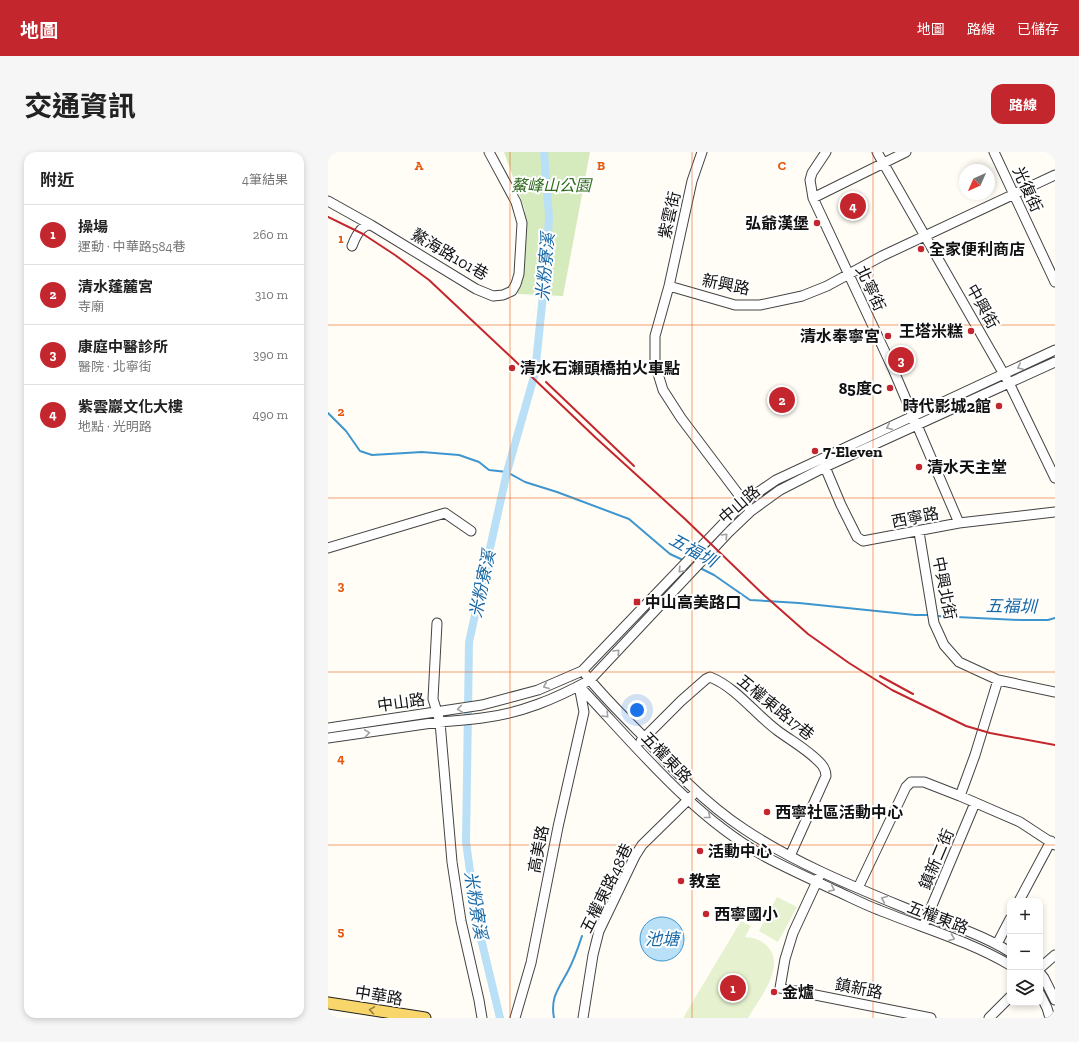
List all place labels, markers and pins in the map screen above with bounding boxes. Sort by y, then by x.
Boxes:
pin: 4 [840,191,866,221]
place label: 弘爺漢堡 [745,214,809,233]
marker: 弘爺漢堡 [812,218,822,228]
place label: 全家便利商店 [929,240,1025,259]
marker: 全家便利商店 [916,244,926,254]
place label: 王塔米糕 [899,322,963,341]
marker: 王塔米糕 [966,326,976,336]
place label: 清水奉寧宮 [800,327,880,346]
marker: 清水奉寧宮 [883,331,893,341]
pin: 3 [888,345,914,375]
place label: 清水石瀨頭橋拍火車點 [520,359,680,378]
marker: 清水石瀨頭橋拍火車點 [507,363,517,373]
place label: 85度C [839,379,882,398]
marker: 85度C [885,383,895,393]
pin: 2 [769,385,795,415]
place label: 時代影城2館 [902,397,991,416]
marker: 時代影城2館 [994,401,1004,411]
place label: 7-Eleven [823,442,883,461]
marker: 7-Eleven [810,446,820,456]
place label: 清水天主堂 [927,458,1007,477]
marker: 清水天主堂 [914,462,924,472]
place label: 中山高美路口 [645,593,741,612]
marker: 中山高美路口 [632,597,642,607]
place label: 西寧社區活動中心 [775,803,903,822]
marker: 西寧社區活動中心 [762,807,772,817]
place label: 活動中心 [708,842,772,861]
marker: 活動中心 [695,846,705,856]
place label: 教室 [689,872,721,891]
marker: 教室 [676,876,686,886]
place label: 西寧國小 [714,905,778,924]
marker: 西寧國小 [701,909,711,919]
pin: 1 [720,973,746,1003]
place label: 金爐 [782,983,814,1002]
marker: 金爐 [769,987,779,997]

